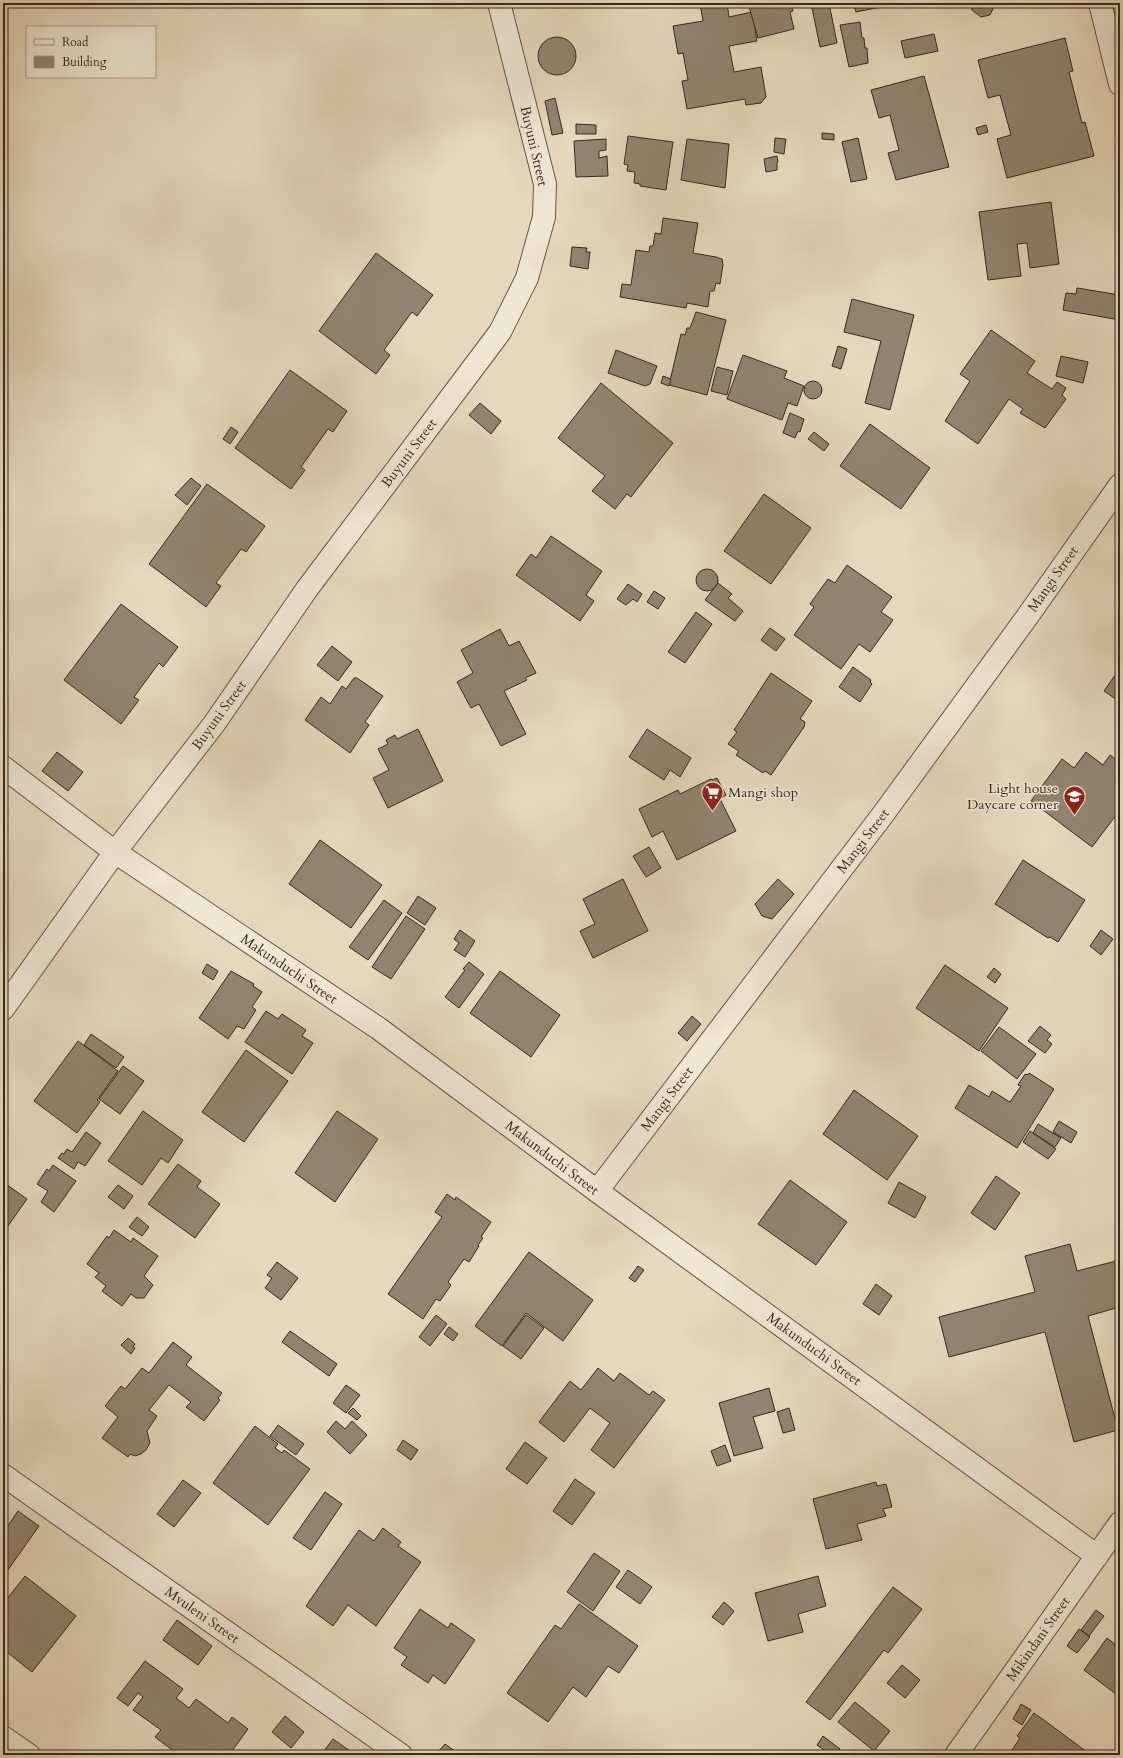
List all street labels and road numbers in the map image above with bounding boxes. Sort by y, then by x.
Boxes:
street label: Buyuni Street [516,104,553,188]
street label: Buyuni Street [377,414,441,491]
street label: Mangi Street [1023,542,1083,616]
street label: Buyuni Street [187,676,251,754]
street label: Mangi Street [832,804,894,877]
street label: Makunduchi Street [237,930,342,1009]
street label: Mangi Street [636,1062,698,1135]
street label: Makunduchi Street [501,1116,603,1200]
street label: Makunduchi Street [763,1308,866,1390]
street label: Mvuleni Street [161,1582,244,1648]
street label: Mikindani Street [1002,1592,1075,1685]

